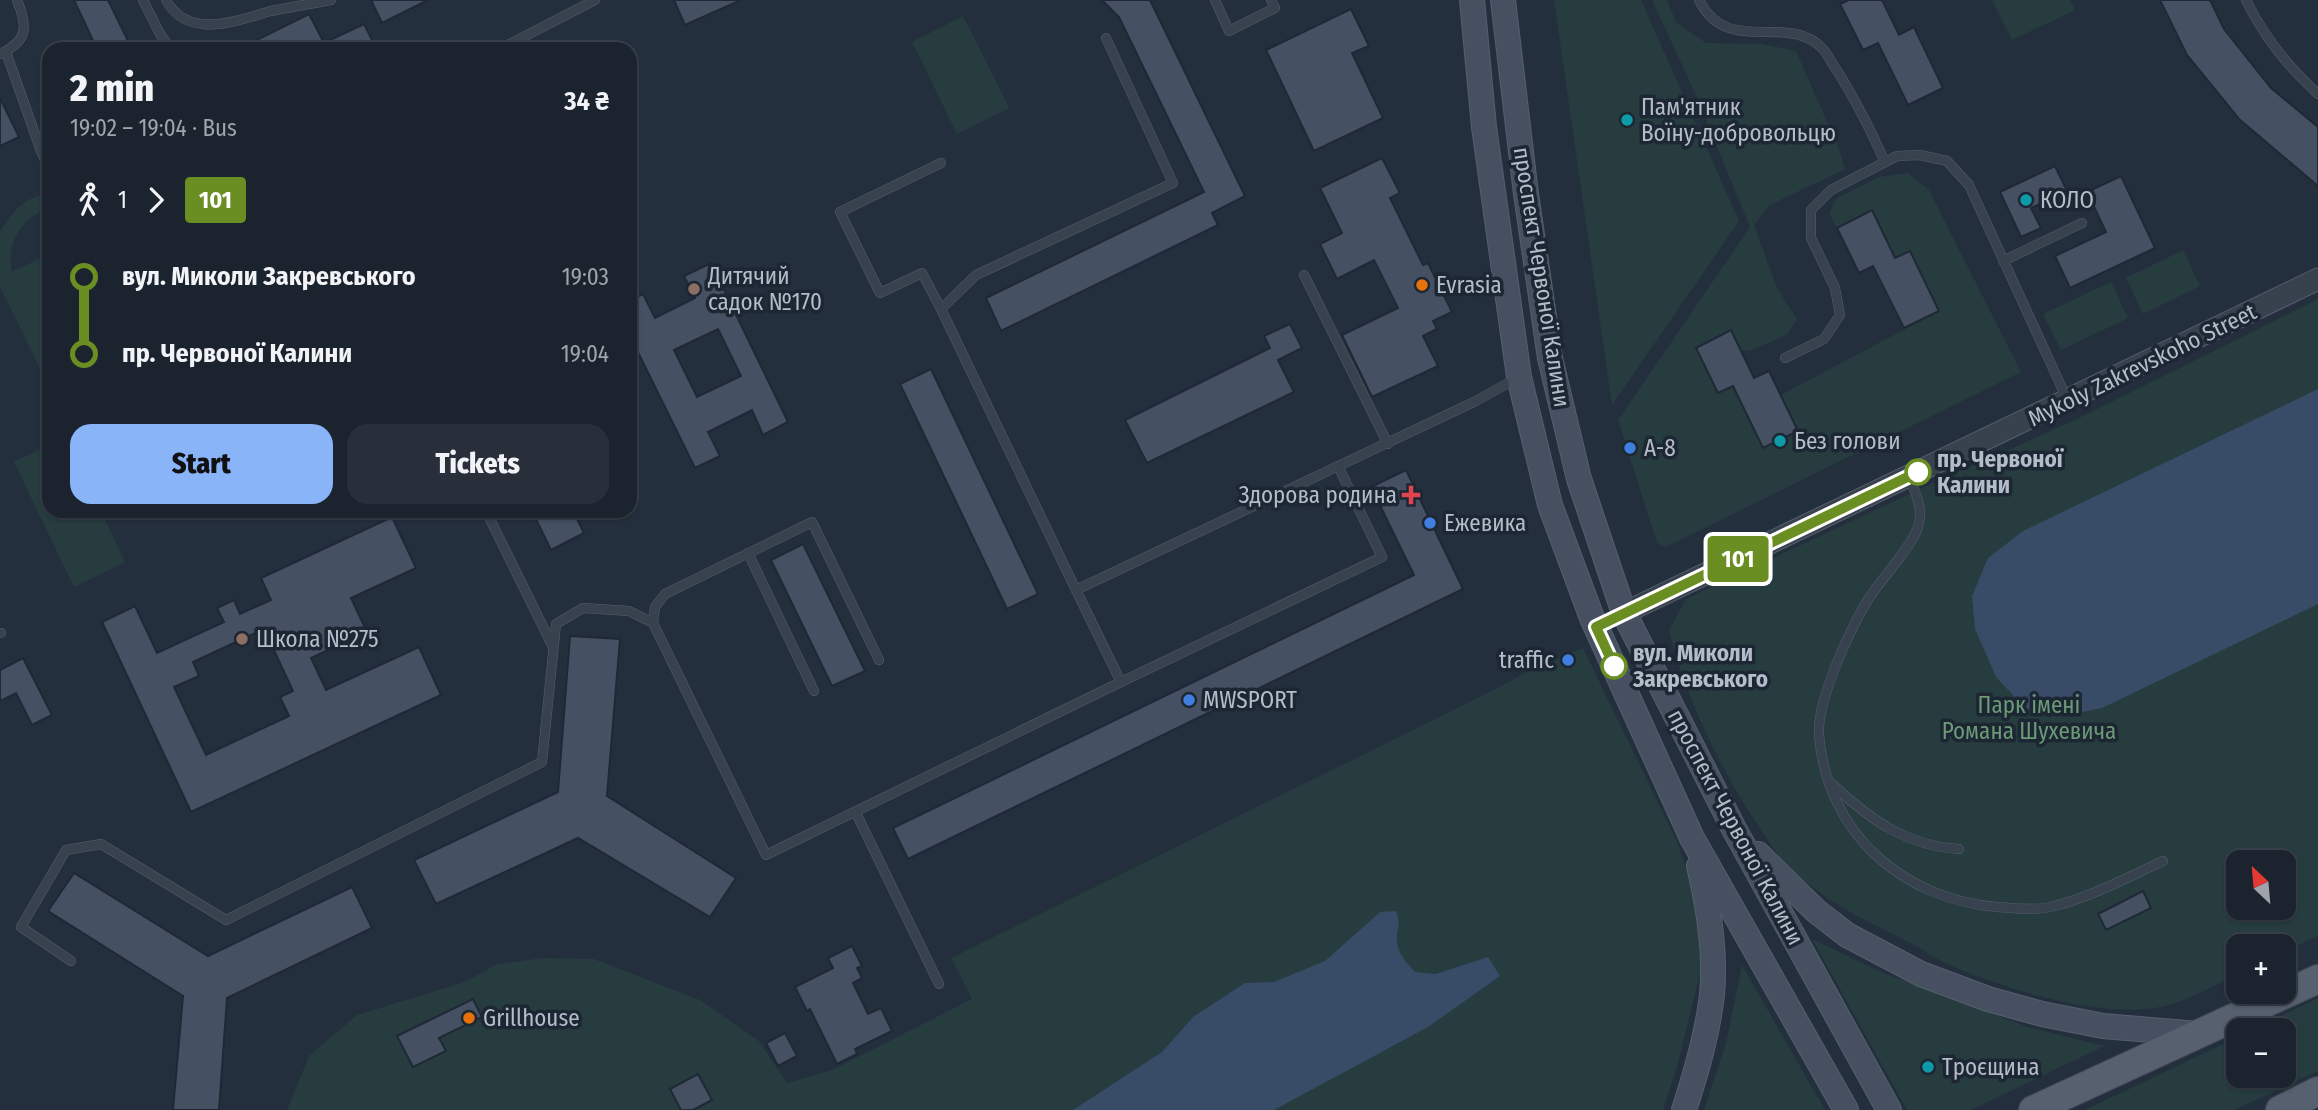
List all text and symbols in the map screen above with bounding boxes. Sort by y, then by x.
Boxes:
text: 2 min [70,65,154,111]
text: 34 ₴ [564,86,609,117]
place label: Пам'ятник Воїну-добровольцю [1641,93,1836,147]
marker: Пам'ятник Воїну-добровольцю [1619,112,1635,128]
text: 19:02 – 19:04 · Bus [70,114,237,142]
street label: проспект Червоної Калини [1508,145,1576,409]
icon: walk [70,181,108,219]
icon: forward [137,181,175,219]
text: 1 [118,186,127,214]
text: 101 [199,186,232,214]
place label: КОЛО [2040,186,2094,214]
marker: КОЛО [2018,192,2034,208]
text: вул. Миколи Закревського [122,261,416,292]
place label: Дитячий садок №170 [707,262,822,316]
text: 19:03 [562,263,609,291]
place label: Evrasia [1436,271,1502,299]
marker: Evrasia [1414,277,1430,293]
marker: Дитячий садок №170 [686,281,702,297]
street label: Mykoly Zakrevskoho Street [2023,297,2261,433]
text: пр. Червоної Калини [122,338,352,369]
text: 19:04 [561,340,609,368]
button: Start [70,424,333,504]
button: Tickets [347,424,609,504]
place label: Без голови [1794,427,1901,455]
marker: Без голови [1772,433,1788,449]
place label: А-8 [1644,434,1676,462]
marker: А-8 [1622,440,1638,456]
place label: пр. Червоної Калини [1937,445,2065,499]
marker: пр. Червоної Калини [1905,459,1931,485]
place label: Здорова родина [1239,481,1397,509]
marker: Здорова родина [1403,487,1419,503]
place label: Ежевика [1444,509,1526,537]
marker: Ежевика [1422,515,1438,531]
line badge: 101 [1698,536,1778,582]
text: 101 [1722,545,1754,573]
place label: Школа №275 [256,625,379,653]
marker: Школа №275 [234,631,250,647]
place label: вул. Миколи Закревського [1632,639,1768,693]
place label: traffic [1499,646,1554,674]
marker: traffic [1560,652,1576,668]
marker: вул. Миколи Закревського [1601,653,1627,679]
place label: MWSPORT [1203,686,1297,714]
park label: Парк імені Романа Шухевича [1942,691,2116,745]
marker: MWSPORT [1181,692,1197,708]
street label: проспект Червоної Калини [1662,704,1810,950]
north arrow [2226,850,2296,920]
map controls [2226,850,2296,1088]
button: + [2226,934,2296,1004]
place label: Grillhouse [483,1004,580,1032]
marker: Grillhouse [461,1010,477,1026]
button: − [2226,1018,2296,1088]
place label: Троєщина [1942,1053,2039,1081]
marker: Троєщина [1920,1059,1936,1075]

